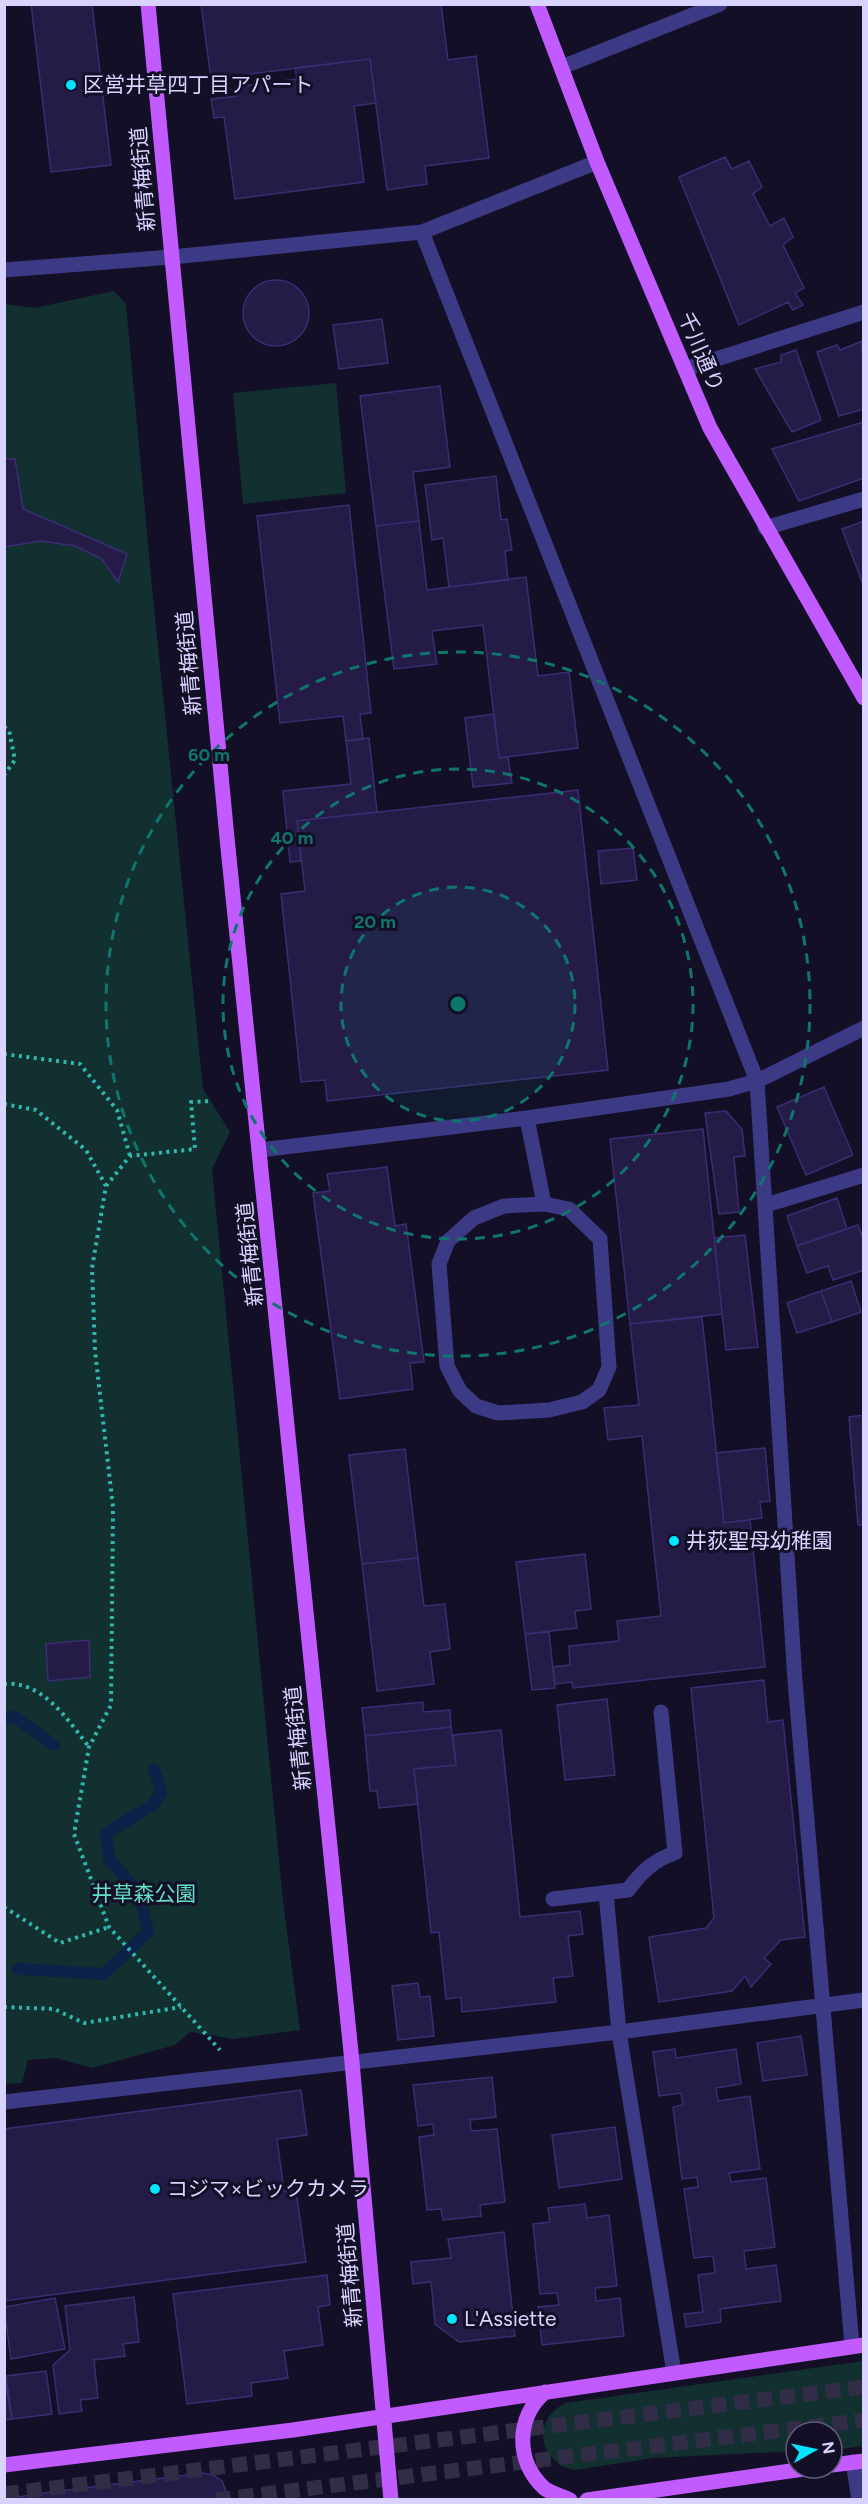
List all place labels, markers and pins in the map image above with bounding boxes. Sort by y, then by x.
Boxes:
place label: 区営井草四丁目アパート [83,72,314,97]
marker: 区営井草四丁目アパート [64,78,78,92]
centre of rings [448,994,468,1014]
place label: 井荻聖母幼稚園 [686,1528,833,1553]
marker: 井荻聖母幼稚園 [667,1534,681,1548]
place label: コジマ×ビックカメラ [167,2176,369,2201]
marker: コジマ×ビックカメラ [148,2182,162,2196]
place label: L'Assiette [464,2306,557,2331]
marker: L'Assiette [445,2312,459,2326]

